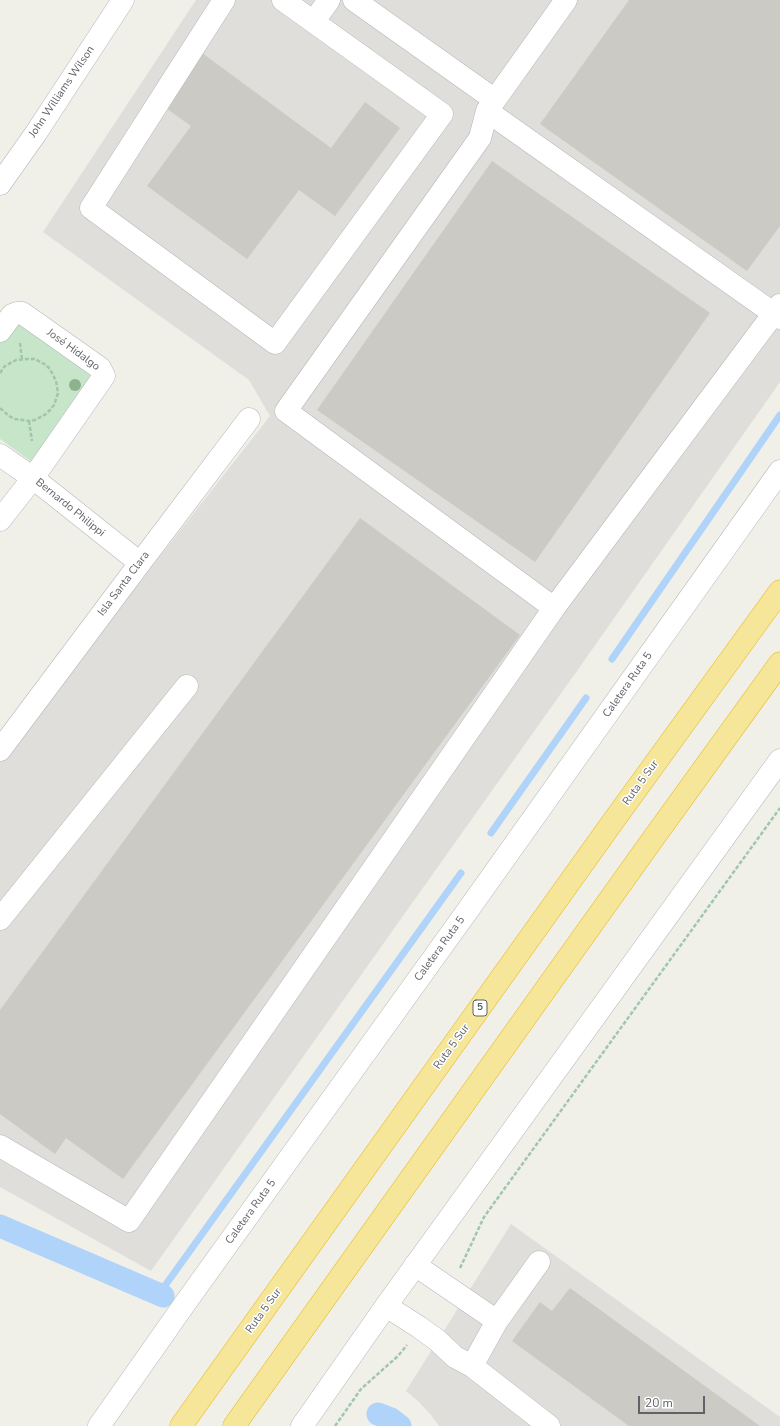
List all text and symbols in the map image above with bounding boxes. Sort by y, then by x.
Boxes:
street label: John Williams Wilson [26,44,98,140]
street label: José Hidalgo [44,326,102,374]
street label: Bernardo Philippi [33,476,107,540]
street label: Isla Santa Clara [95,549,153,619]
street label: Caletera Ruta 5 [601,650,655,720]
street label: Ruta 5 Sur [620,758,662,808]
street label: Caletera Ruta 5 [412,914,468,984]
road number: 5 [473,1000,487,1016]
street label: Ruta 5 Sur [431,1022,473,1072]
street label: Caletera Ruta 5 [223,1177,279,1247]
street label: Ruta 5 Sur [243,1286,285,1336]
scale bar [640,1388,707,1414]
text: 20 m [645,1395,673,1411]

